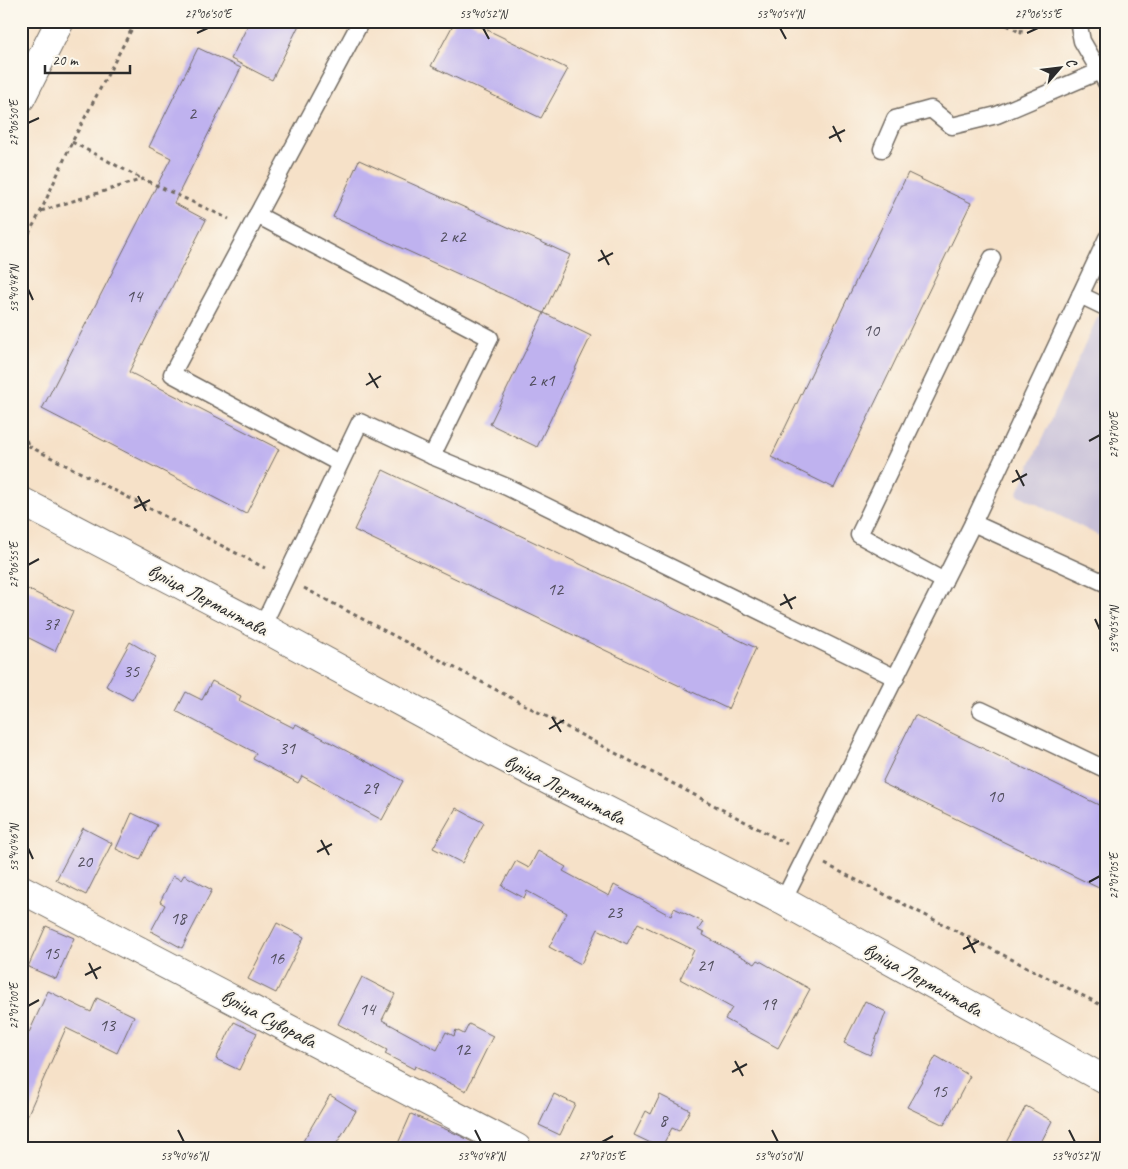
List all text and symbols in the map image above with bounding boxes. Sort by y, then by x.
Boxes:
text: 27°06'50"E [185,6,233,22]
text: 53°40'52"N [459,6,508,22]
text: 53°40'54"N [756,6,805,22]
text: 27°06'55"E [1015,6,1063,22]
scale bar [45,42,130,74]
north arrow [1036,42,1086,92]
text: 20 m [52,51,79,70]
text: С [1062,55,1081,71]
text: 27°06'50"E [6,98,22,146]
house number: 2 [188,102,198,124]
house number: 2 к2 [438,225,467,247]
text: 53°40'48"N [6,264,22,313]
house number: 14 [126,285,144,307]
house number: 10 [863,319,881,341]
house number: 2 к1 [527,369,555,391]
text: 27°07'00"E [1106,410,1122,458]
text: 27°06'55"E [6,540,22,588]
street label: вуліца Лермантава [144,557,274,642]
house number: 12 [547,578,565,600]
text: 53°40'54"N [1106,605,1122,654]
house number: 37 [43,613,60,635]
house number: 35 [123,660,140,682]
house number: 31 [279,737,296,759]
street label: вуліца Лермантава [500,748,631,831]
house number: 29 [362,777,380,799]
house number: 10 [987,785,1005,807]
text: 53°40'46"N [6,823,22,872]
house number: 20 [76,850,94,872]
text: 27°07'05"E [1106,851,1122,899]
house number: 23 [606,901,624,923]
house number: 18 [170,907,188,929]
street label: вуліца Лермантава [859,937,988,1023]
house number: 15 [43,942,60,964]
house number: 16 [268,947,285,969]
house number: 21 [697,954,714,976]
text: 27°07'00"E [6,981,22,1029]
street label: вуліца Суворава [217,983,322,1055]
house number: 19 [760,993,778,1015]
house number: 14 [359,998,377,1020]
house number: 13 [99,1014,117,1036]
house number: 12 [454,1038,472,1060]
house number: 15 [931,1080,948,1102]
house number: 8 [659,1109,669,1131]
text: 53°40'46"N [160,1148,209,1164]
text: 53°40'48"N [457,1148,506,1164]
text: 27°07'05"E [579,1148,627,1164]
text: 53°40'50"N [754,1148,803,1164]
text: 53°40'52"N [1051,1148,1100,1164]

